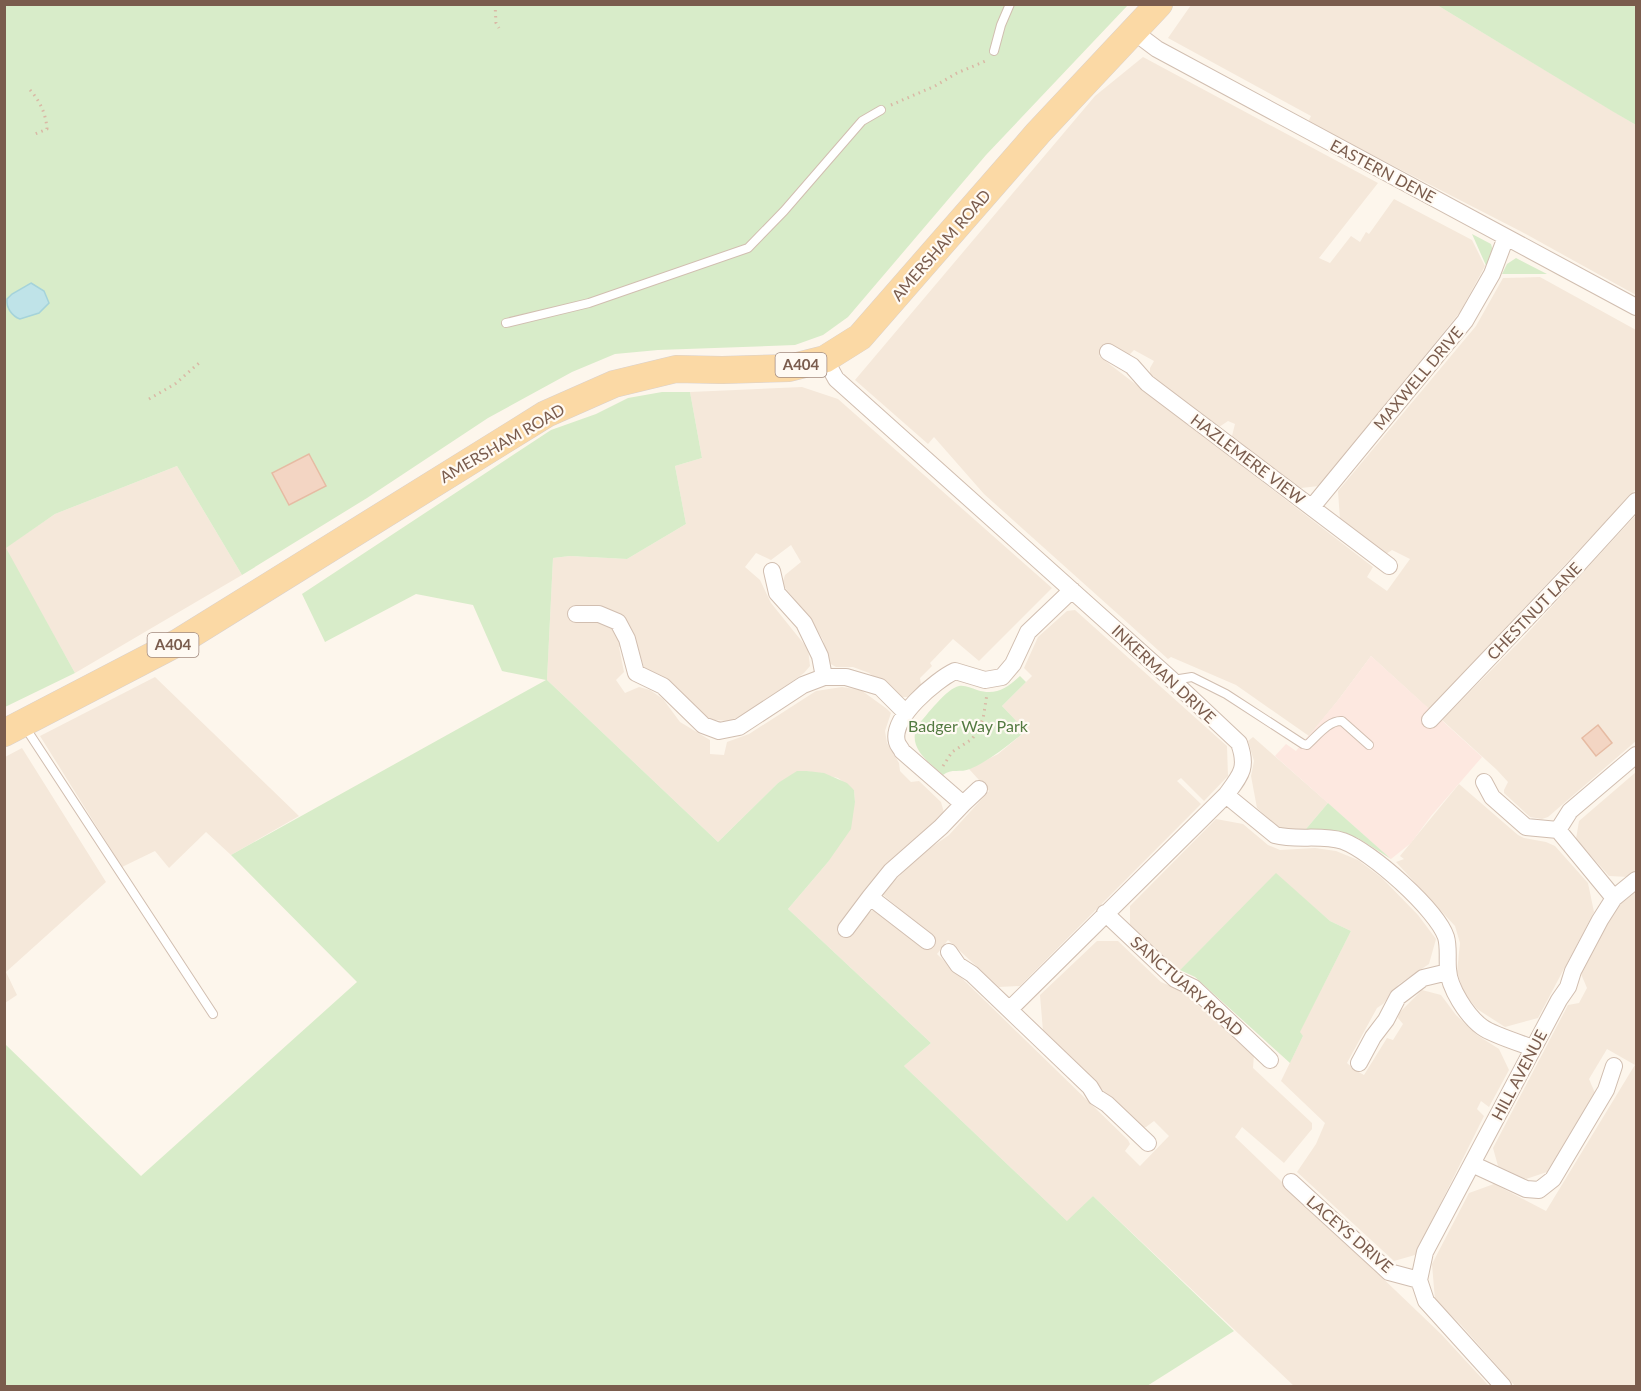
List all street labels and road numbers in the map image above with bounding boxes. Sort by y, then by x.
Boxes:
street label: EASTERN DENE [1327,135,1439,206]
street label: AMERSHAM ROAD [887,185,994,304]
street label: MAXWELL DRIVE [1369,322,1466,433]
road number: A404 [776,353,826,377]
street label: AMERSHAM ROAD [436,399,568,486]
street label: HAZLEMERE VIEW [1187,409,1310,508]
street label: CHESTNUT LANE [1482,558,1585,663]
street label: INKERMAN DRIVE [1108,621,1220,727]
road number: A404 [148,633,198,657]
street label: SANCTUARY ROAD [1127,932,1247,1040]
street label: HILL AVENUE [1487,1026,1550,1123]
street label: LACEYS DRIVE [1303,1191,1397,1276]

